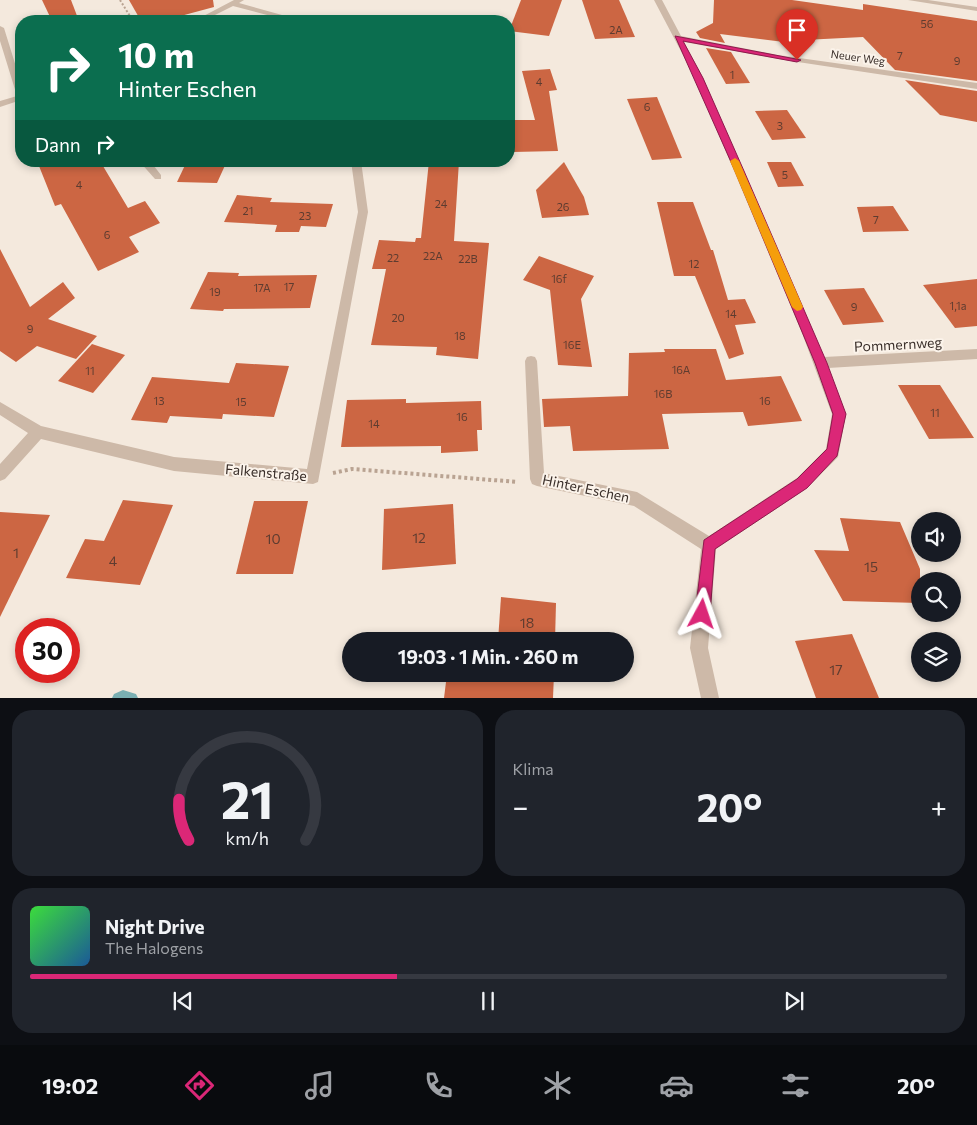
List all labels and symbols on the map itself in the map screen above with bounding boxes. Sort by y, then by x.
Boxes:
pin [776,9,818,60]
house number: 56 [921,17,934,30]
house number: 2A [609,23,623,36]
street label: Neuer Weg [830,47,886,67]
house number: 7 [897,49,903,62]
house number: 9 [954,54,961,67]
house number: 1 [730,68,734,81]
house number: 4 [536,75,543,88]
house number: 6 [644,100,651,113]
house number: 3 [777,119,783,132]
house number: 5 [782,168,788,181]
house number: 4 [76,178,83,191]
house number: 24 [435,197,448,210]
house number: 26 [557,200,570,213]
house number: 21 [243,204,253,217]
house number: 23 [299,209,311,222]
house number: 7 [873,213,879,226]
house number: 6 [104,228,111,241]
house number: 22A [423,249,443,262]
house number: 22 [387,251,399,264]
house number: 22B [458,252,478,265]
house number: 12 [689,257,699,270]
house number: 16f [551,272,568,285]
house number: 17 [284,280,294,293]
house number: 17A [253,281,271,294]
house number: 19 [209,285,221,298]
house number: 1,1a [950,299,966,312]
house number: 9 [851,300,858,313]
house number: 14 [725,307,737,320]
house number: 20 [391,311,405,324]
house number: 9 [27,322,34,335]
house number: 18 [454,329,466,342]
street label: Pommernweg [854,333,943,355]
house number: 16E [563,338,581,351]
house number: 16A [672,363,691,376]
house number: 11 [85,364,95,377]
house number: 16B [654,387,672,400]
house number: 13 [154,394,164,407]
house number: 16 [759,394,771,407]
house number: 15 [235,395,247,408]
house number: 11 [930,406,940,419]
house number: 16 [456,410,468,423]
house number: 14 [368,417,380,430]
street label: Falkenstraße [224,460,308,484]
street label: Hinter Eschen [541,470,631,506]
house number: 12 [412,529,426,546]
house number: 10 [265,530,281,547]
house number: 1 [13,544,19,561]
house number: 4 [109,552,118,569]
house number: 15 [864,558,878,575]
position arrow [675,587,727,639]
house number: 18 [520,614,534,631]
speed limit sign: 30 [15,618,80,683]
house number: 17 [829,661,843,678]

